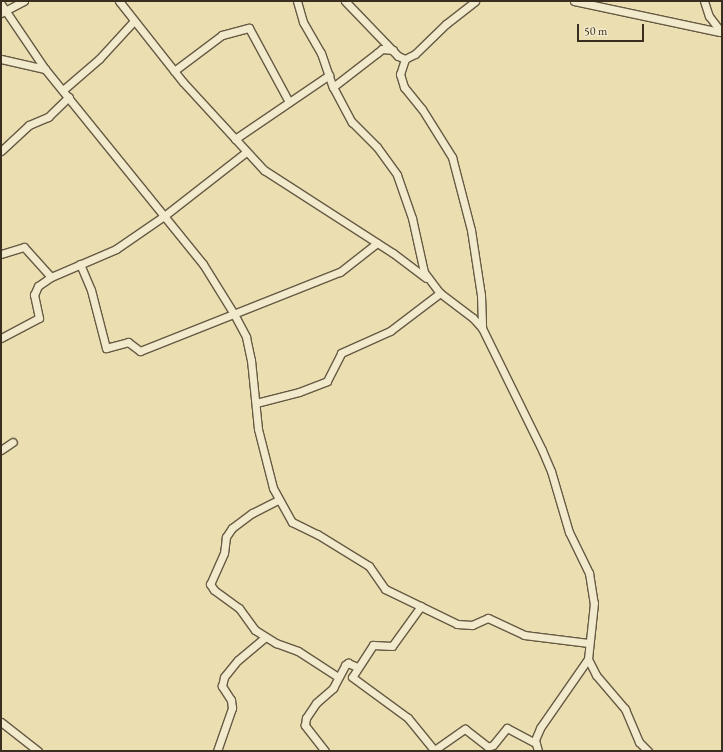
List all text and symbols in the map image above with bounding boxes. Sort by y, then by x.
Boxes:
scale bar [579,16,646,42]
text: 50 m [584,23,607,39]

